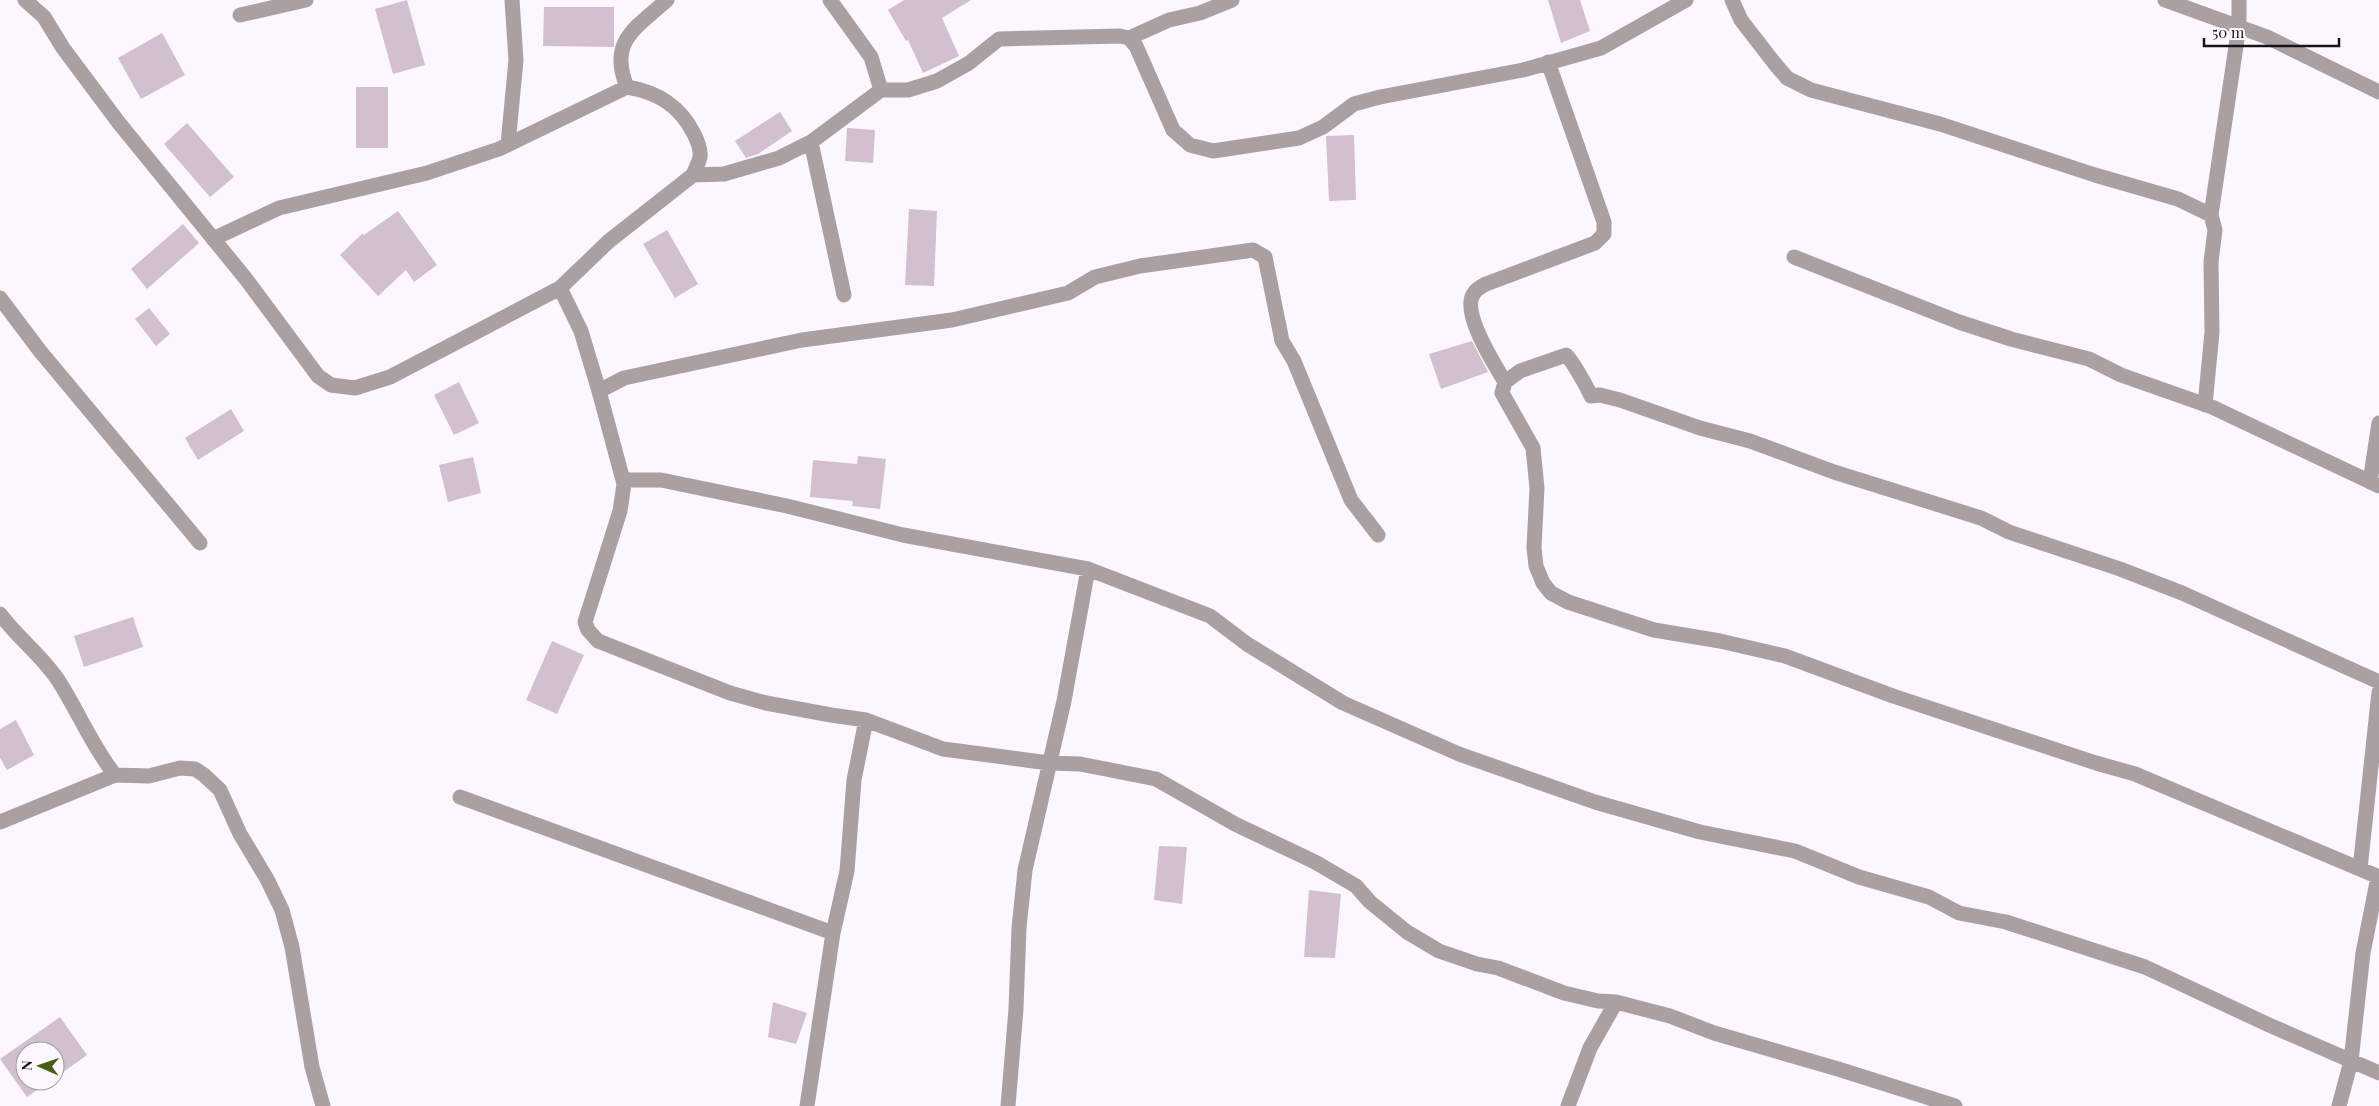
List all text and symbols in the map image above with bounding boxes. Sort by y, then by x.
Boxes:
scale bar [2204,15,2339,47]
text: 50 m [2212,22,2245,42]
north arrow [15,1041,65,1091]
text: N [17,1060,36,1071]

